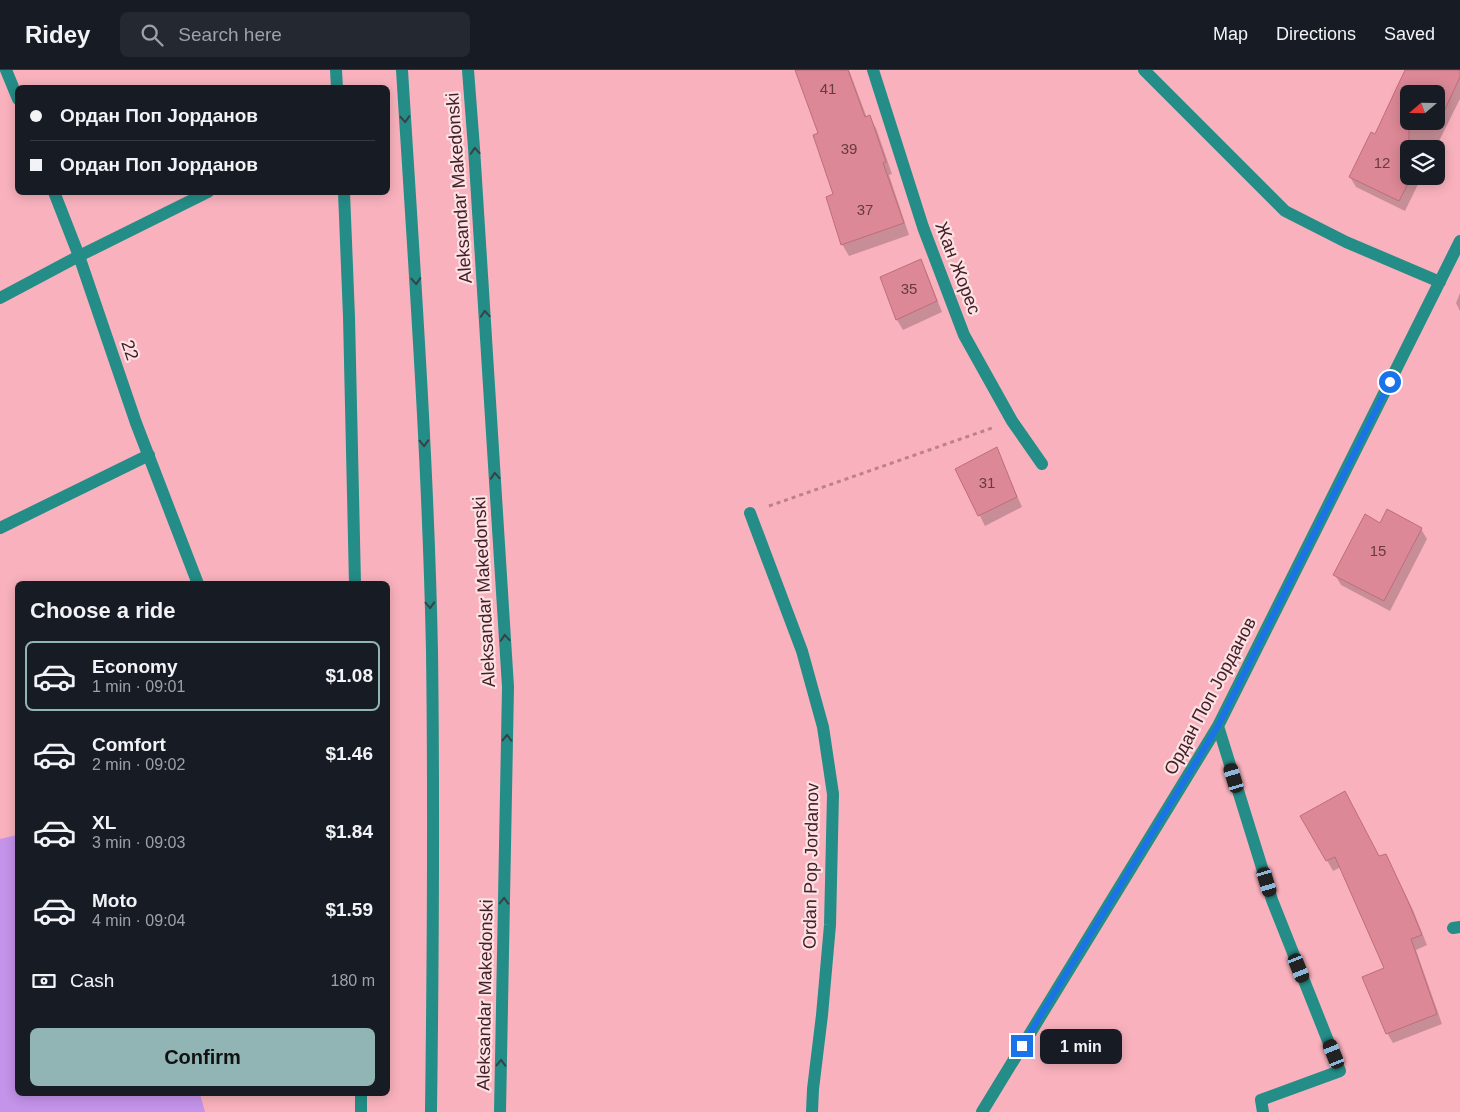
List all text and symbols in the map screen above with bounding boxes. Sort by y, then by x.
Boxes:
search box [120,12,470,57]
text: Ridey [25,21,90,48]
icon: search [138,21,166,49]
text: Search here [178,24,282,45]
text: Map [1213,24,1248,44]
text: Directions [1276,24,1356,44]
text: Saved [1384,24,1435,44]
house number: 41 [820,80,836,97]
north arrow [1400,85,1445,130]
map controls [1400,85,1445,185]
street label: Aleksandar Makedonski [442,92,476,284]
text: Ордан Поп Јорданов [60,105,258,126]
one-way arrow [399,115,410,123]
house number: 39 [841,140,857,157]
button: layers [1400,140,1445,185]
one-way arrow [469,147,480,155]
text: Ордан Поп Јорданов [60,154,258,175]
house number: 12 [1374,154,1390,171]
house number: 37 [857,201,873,218]
street label: Жан Жорес [931,219,985,317]
one-way arrow [410,277,421,285]
house number: 35 [901,280,917,297]
one-way arrow [479,309,490,317]
street label: 22 [117,337,143,363]
route start [1379,371,1401,393]
one-way arrow [419,439,430,447]
one-way arrow [489,472,500,480]
house number: 31 [979,474,995,491]
street label: Aleksandar Makedonski [469,496,499,688]
house number: 15 [1370,542,1386,559]
text: Choose a ride [30,598,175,623]
one-way arrow [425,602,435,610]
street label: Ордан Поп Јорданов [1160,614,1260,778]
one-way arrow [499,634,510,642]
icon: car [32,654,77,699]
text: Economy [92,656,178,677]
text: $1.08 [325,665,373,686]
text: 1 min · 09:01 [92,678,185,695]
icon: car [32,732,77,777]
text: Comfort [92,734,166,755]
one-way arrow [502,734,512,742]
text: $1.46 [325,743,373,764]
text: 2 min · 09:02 [92,756,185,773]
car [1222,761,1245,795]
street label: Ordan Pop Jordanov [800,783,822,949]
icon: car [32,810,77,855]
text: XL [92,812,116,833]
text: $1.84 [325,821,373,842]
text: 3 min · 09:03 [92,834,185,851]
car [1255,865,1278,899]
icon: car [32,888,77,933]
text: Moto [92,890,137,911]
one-way arrow [499,897,509,904]
text: $1.59 [325,899,373,920]
street label: Aleksandar Makedonski [473,899,497,1091]
text: 4 min · 09:04 [92,912,185,929]
car [1286,951,1311,985]
icon: cash [30,967,58,995]
text: Cash [70,970,114,991]
text: 180 m [331,972,375,989]
button: Confirm [30,1028,375,1086]
callout: 1 min [1040,1028,1122,1064]
route end [1011,1035,1033,1057]
car [1321,1037,1346,1071]
text: 1 min [1060,1038,1102,1055]
one-way arrow [496,1059,506,1067]

